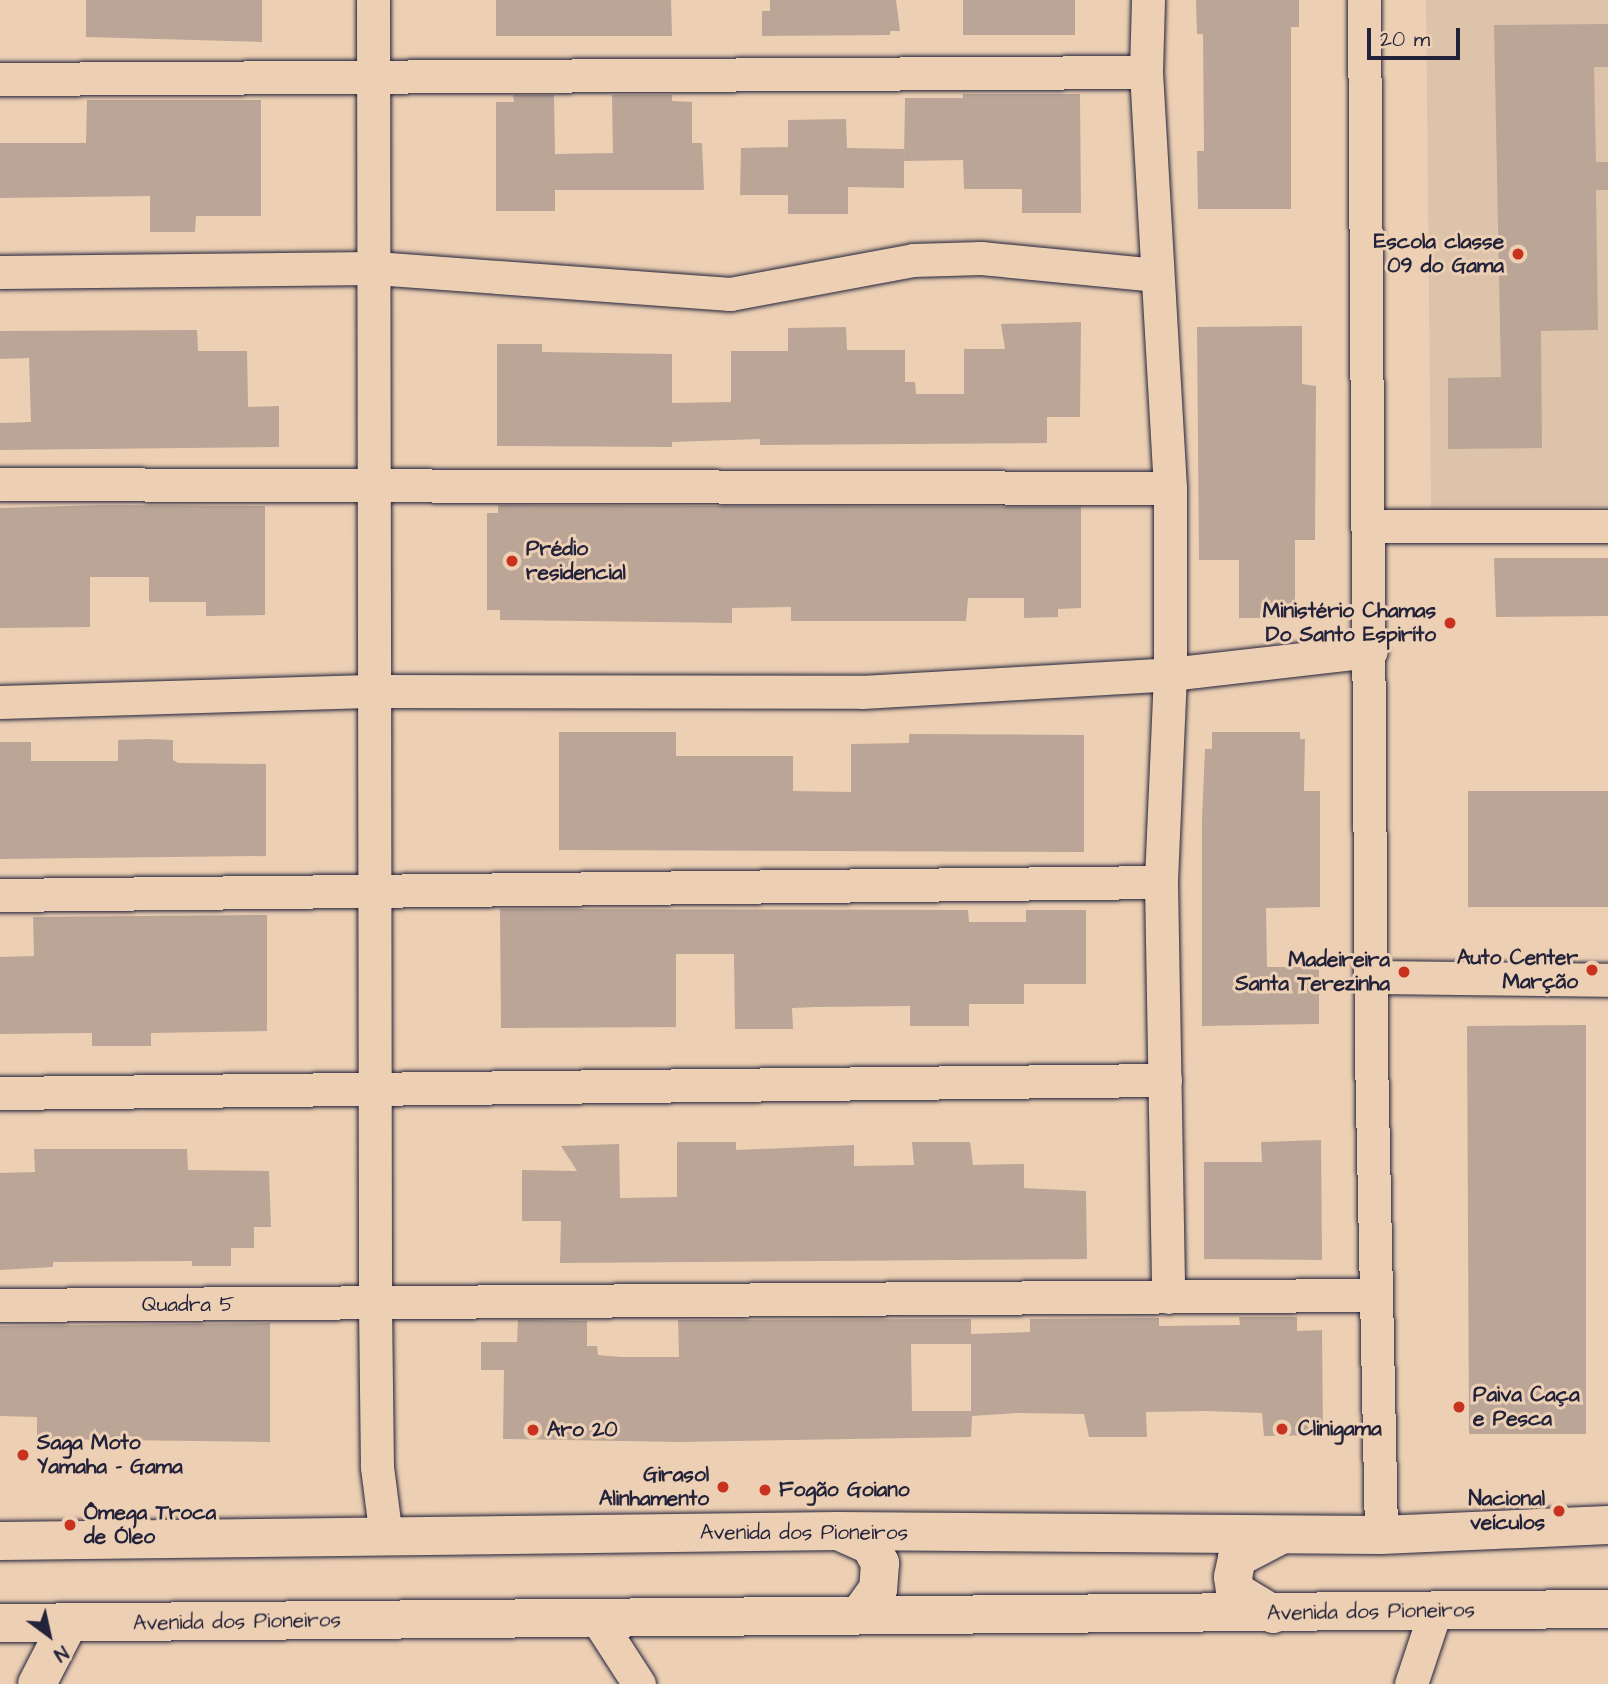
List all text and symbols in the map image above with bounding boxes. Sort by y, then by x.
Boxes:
scale bar [1370,14,1463,58]
text: 20 m [1380,25,1430,54]
place label: Escola classe 09 do Gama [1374,229,1504,279]
marker: Escola classe 09 do Gama [1510,246,1526,262]
place label: Prédio residencial [526,536,626,586]
marker: Prédio residencial [504,553,520,569]
place label: Ministério Chamas Do Santo Espiríto [1263,598,1436,648]
marker: Ministério Chamas Do Santo Espiríto [1442,615,1458,631]
place label: Auto Center Marção [1457,945,1578,995]
place label: Madeireira Santa Terezinha [1235,947,1390,997]
marker: Auto Center Marção [1584,962,1600,978]
marker: Madeireira Santa Terezinha [1396,964,1412,980]
street label: Quadra 5 [142,1292,234,1318]
place label: Paiva Caça e Pesca [1473,1382,1580,1432]
marker: Paiva Caça e Pesca [1451,1399,1467,1415]
place label: Clinigama [1298,1416,1382,1442]
place label: Aro 20 [547,1417,618,1443]
marker: Clinigama [1272,1419,1292,1439]
marker: Aro 20 [525,1422,541,1438]
place label: Saga Moto Yamaha - Gama [37,1430,183,1480]
marker: Saga Moto Yamaha - Gama [15,1447,31,1463]
place label: Girasol Alinhamento [599,1462,709,1512]
place label: Fogão Goiano [779,1477,910,1503]
marker: Girasol Alinhamento [715,1479,731,1495]
marker: Fogão Goiano [757,1482,773,1498]
place label: Nacional veículos [1468,1486,1545,1536]
place label: Ômega Troca de Óleo [84,1500,216,1550]
marker: Nacional veículos [1551,1503,1567,1519]
marker: Ômega Troca de Óleo [62,1517,78,1533]
street label: Avenida dos Pioneiros [700,1520,908,1546]
street label: Avenida dos Pioneiros [1267,1598,1475,1626]
north arrow [14,1600,84,1670]
street label: Avenida dos Pioneiros [133,1608,341,1636]
text: N [48,1638,73,1668]

